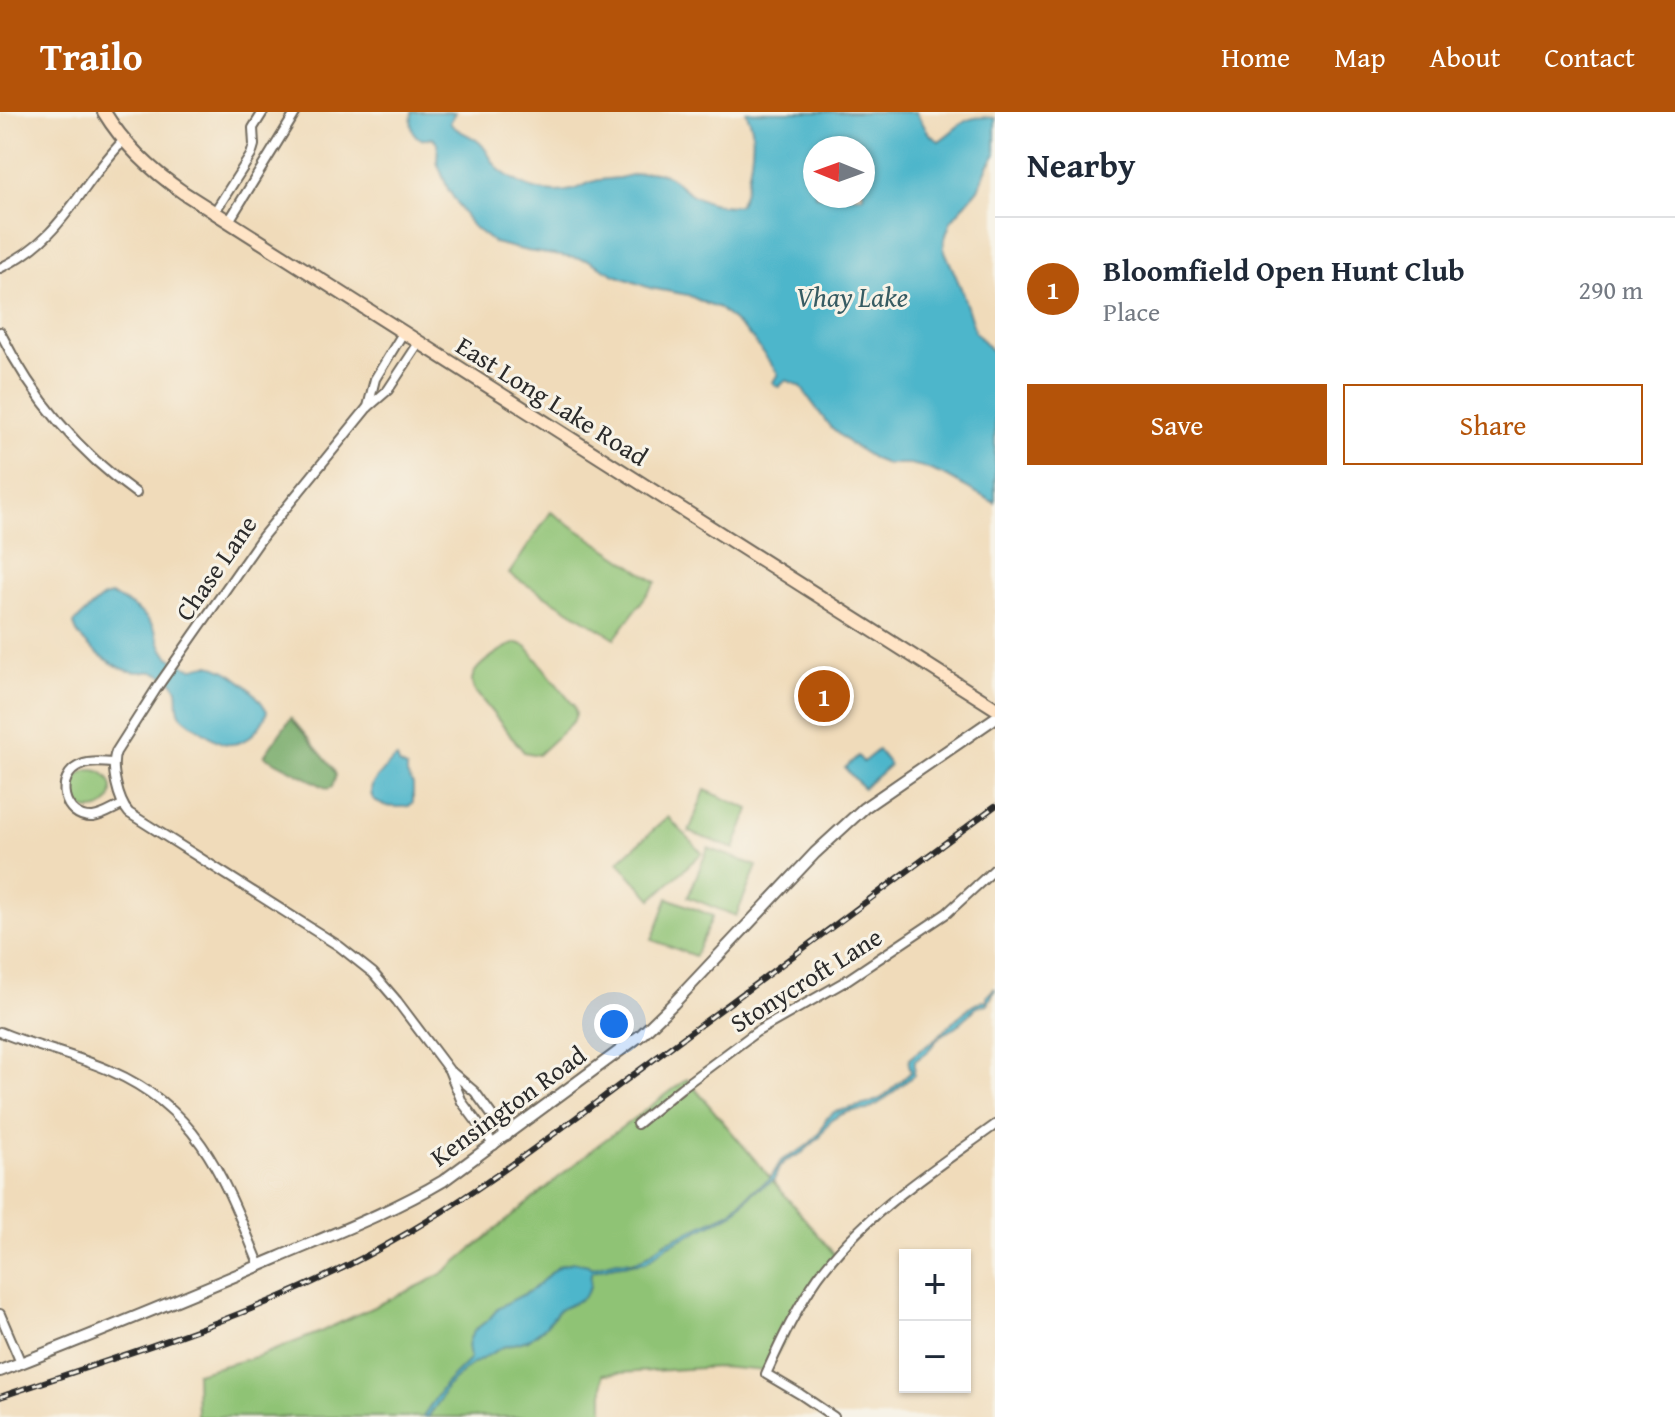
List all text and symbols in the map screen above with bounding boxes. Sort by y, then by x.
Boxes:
text: Trailo [40,28,143,84]
text: Home [1221,36,1290,77]
text: Map [1334,36,1386,77]
text: About [1430,36,1500,77]
text: Contact [1544,36,1635,77]
north arrow [803,136,875,208]
text: Nearby [1027,140,1136,189]
text: Bloomfield Open Hunt Club [1103,248,1465,292]
text: 1 [1046,270,1060,309]
text: 290 m [1578,270,1643,309]
water label: Vhay Lake [796,276,908,317]
text: Place [1103,292,1160,331]
street label: East Long Lake Road [449,326,656,475]
button: Save [1027,384,1327,465]
button: Share [1343,384,1643,465]
street label: Chase Lane [165,507,266,628]
pin: 1 [798,666,850,726]
street label: Stonycroft Lane [722,917,889,1042]
your location [594,1004,634,1044]
street label: Kensington Road [422,1036,594,1176]
map controls [899,1249,971,1393]
button: + [899,1249,971,1321]
button: − [899,1321,971,1393]

